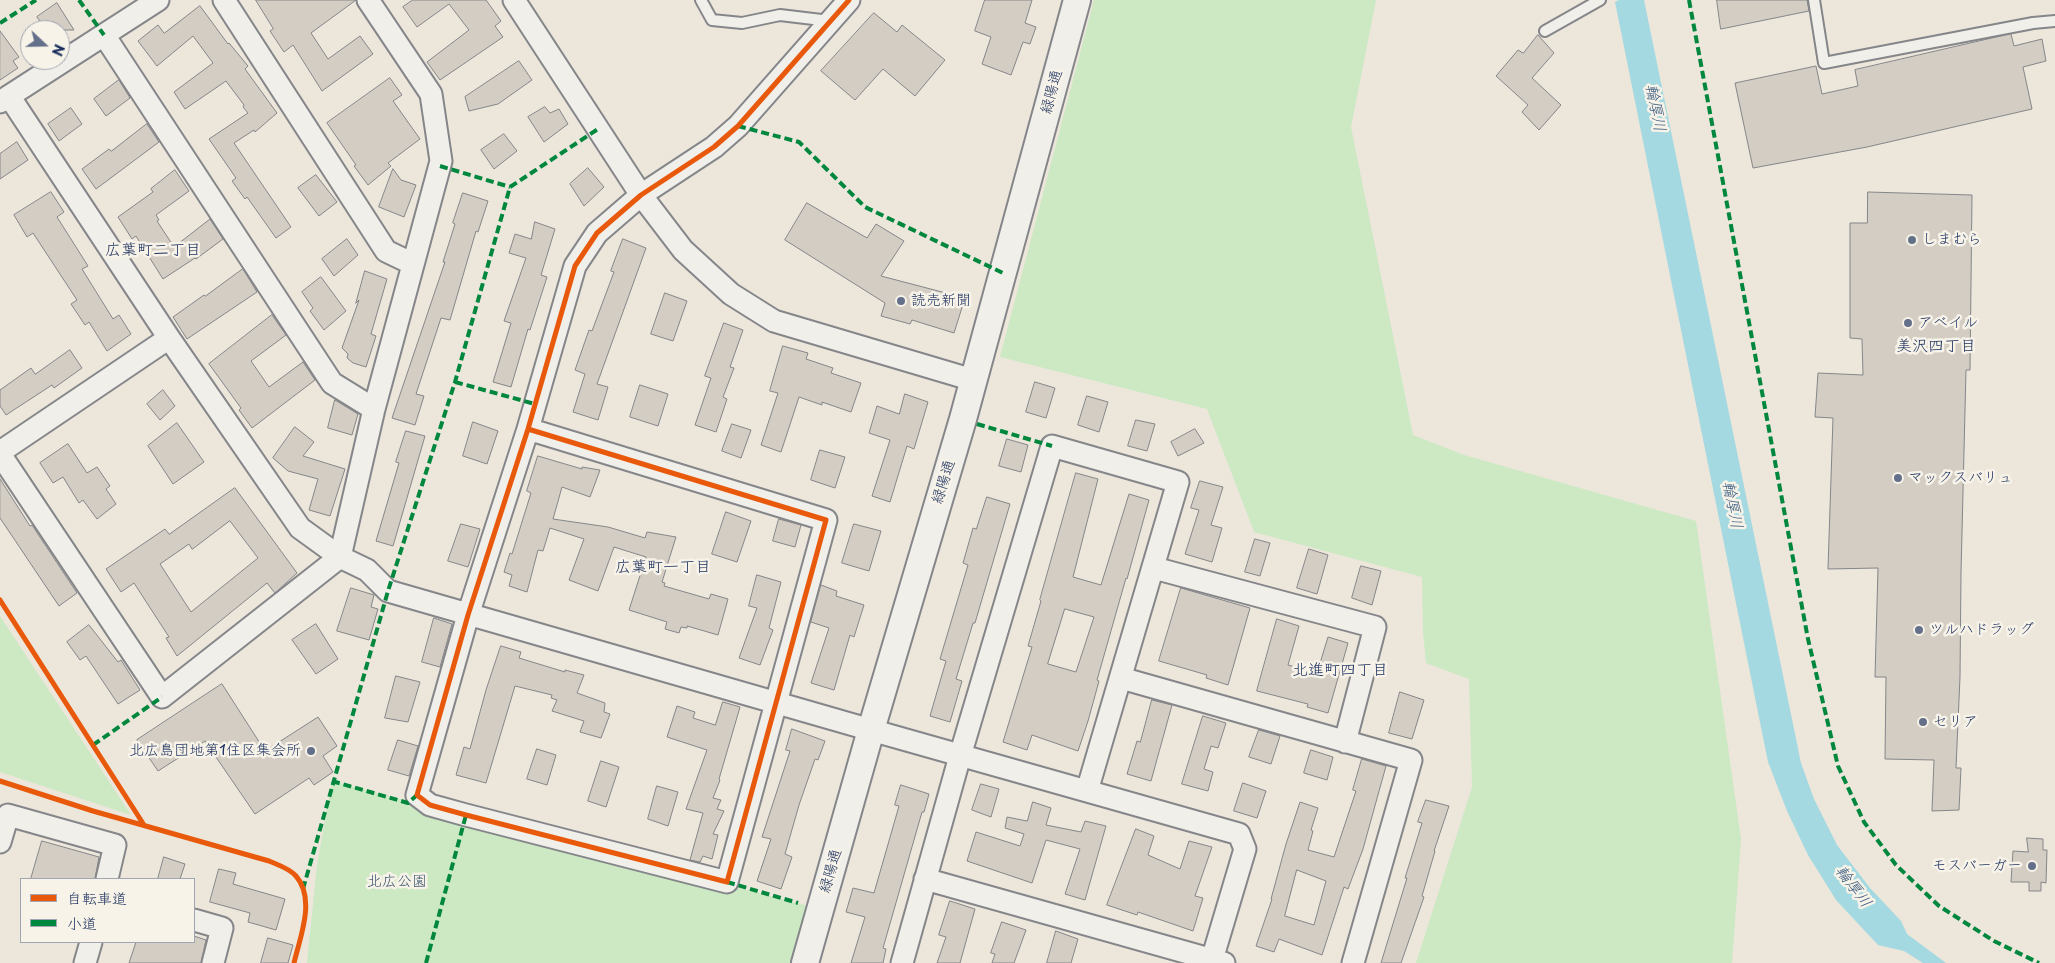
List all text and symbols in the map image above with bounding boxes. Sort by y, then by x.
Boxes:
north arrow [20,20,70,70]
text: N [47,41,70,59]
street label: 緑陽通 [1037,68,1067,116]
water label: 輪厚川 [1641,83,1669,133]
place label: しまむら [1922,231,1982,249]
marker: しまむら [1906,234,1918,246]
district label: 広葉町二丁目 [105,241,201,261]
place label: 読売新聞 [911,292,971,310]
marker: 読売新聞 [895,295,907,307]
place label: アベイル [1918,314,1978,332]
marker: アベイル [1902,317,1914,329]
district label: 美沢四丁目 [1896,337,1976,357]
street label: 緑陽通 [929,458,959,506]
place label: マックスバリュ [1908,469,2013,487]
marker: マックスバリュ [1892,472,1904,484]
water label: 輪厚川 [1718,480,1746,530]
district label: 広葉町一丁目 [615,558,711,578]
place label: ツルハドラッグ [1929,621,2034,639]
marker: ツルハドラッグ [1913,624,1925,636]
district label: 北進町四丁目 [1292,661,1388,681]
place label: セリア [1933,713,1978,731]
marker: セリア [1917,716,1929,728]
place label: 北広島団地第1住区集会所 [129,742,301,760]
marker: 北広島団地第1住区集会所 [305,745,317,757]
street label: 緑陽通 [816,847,846,895]
place label: モスバーガー [1932,857,2022,875]
marker: モスバーガー [2026,860,2038,872]
water label: 輪厚川 [1831,862,1875,912]
park label: 北広公園 [367,873,427,891]
legend [20,878,195,943]
text: 自転車道 [67,886,127,909]
text: 小道 [67,911,97,934]

